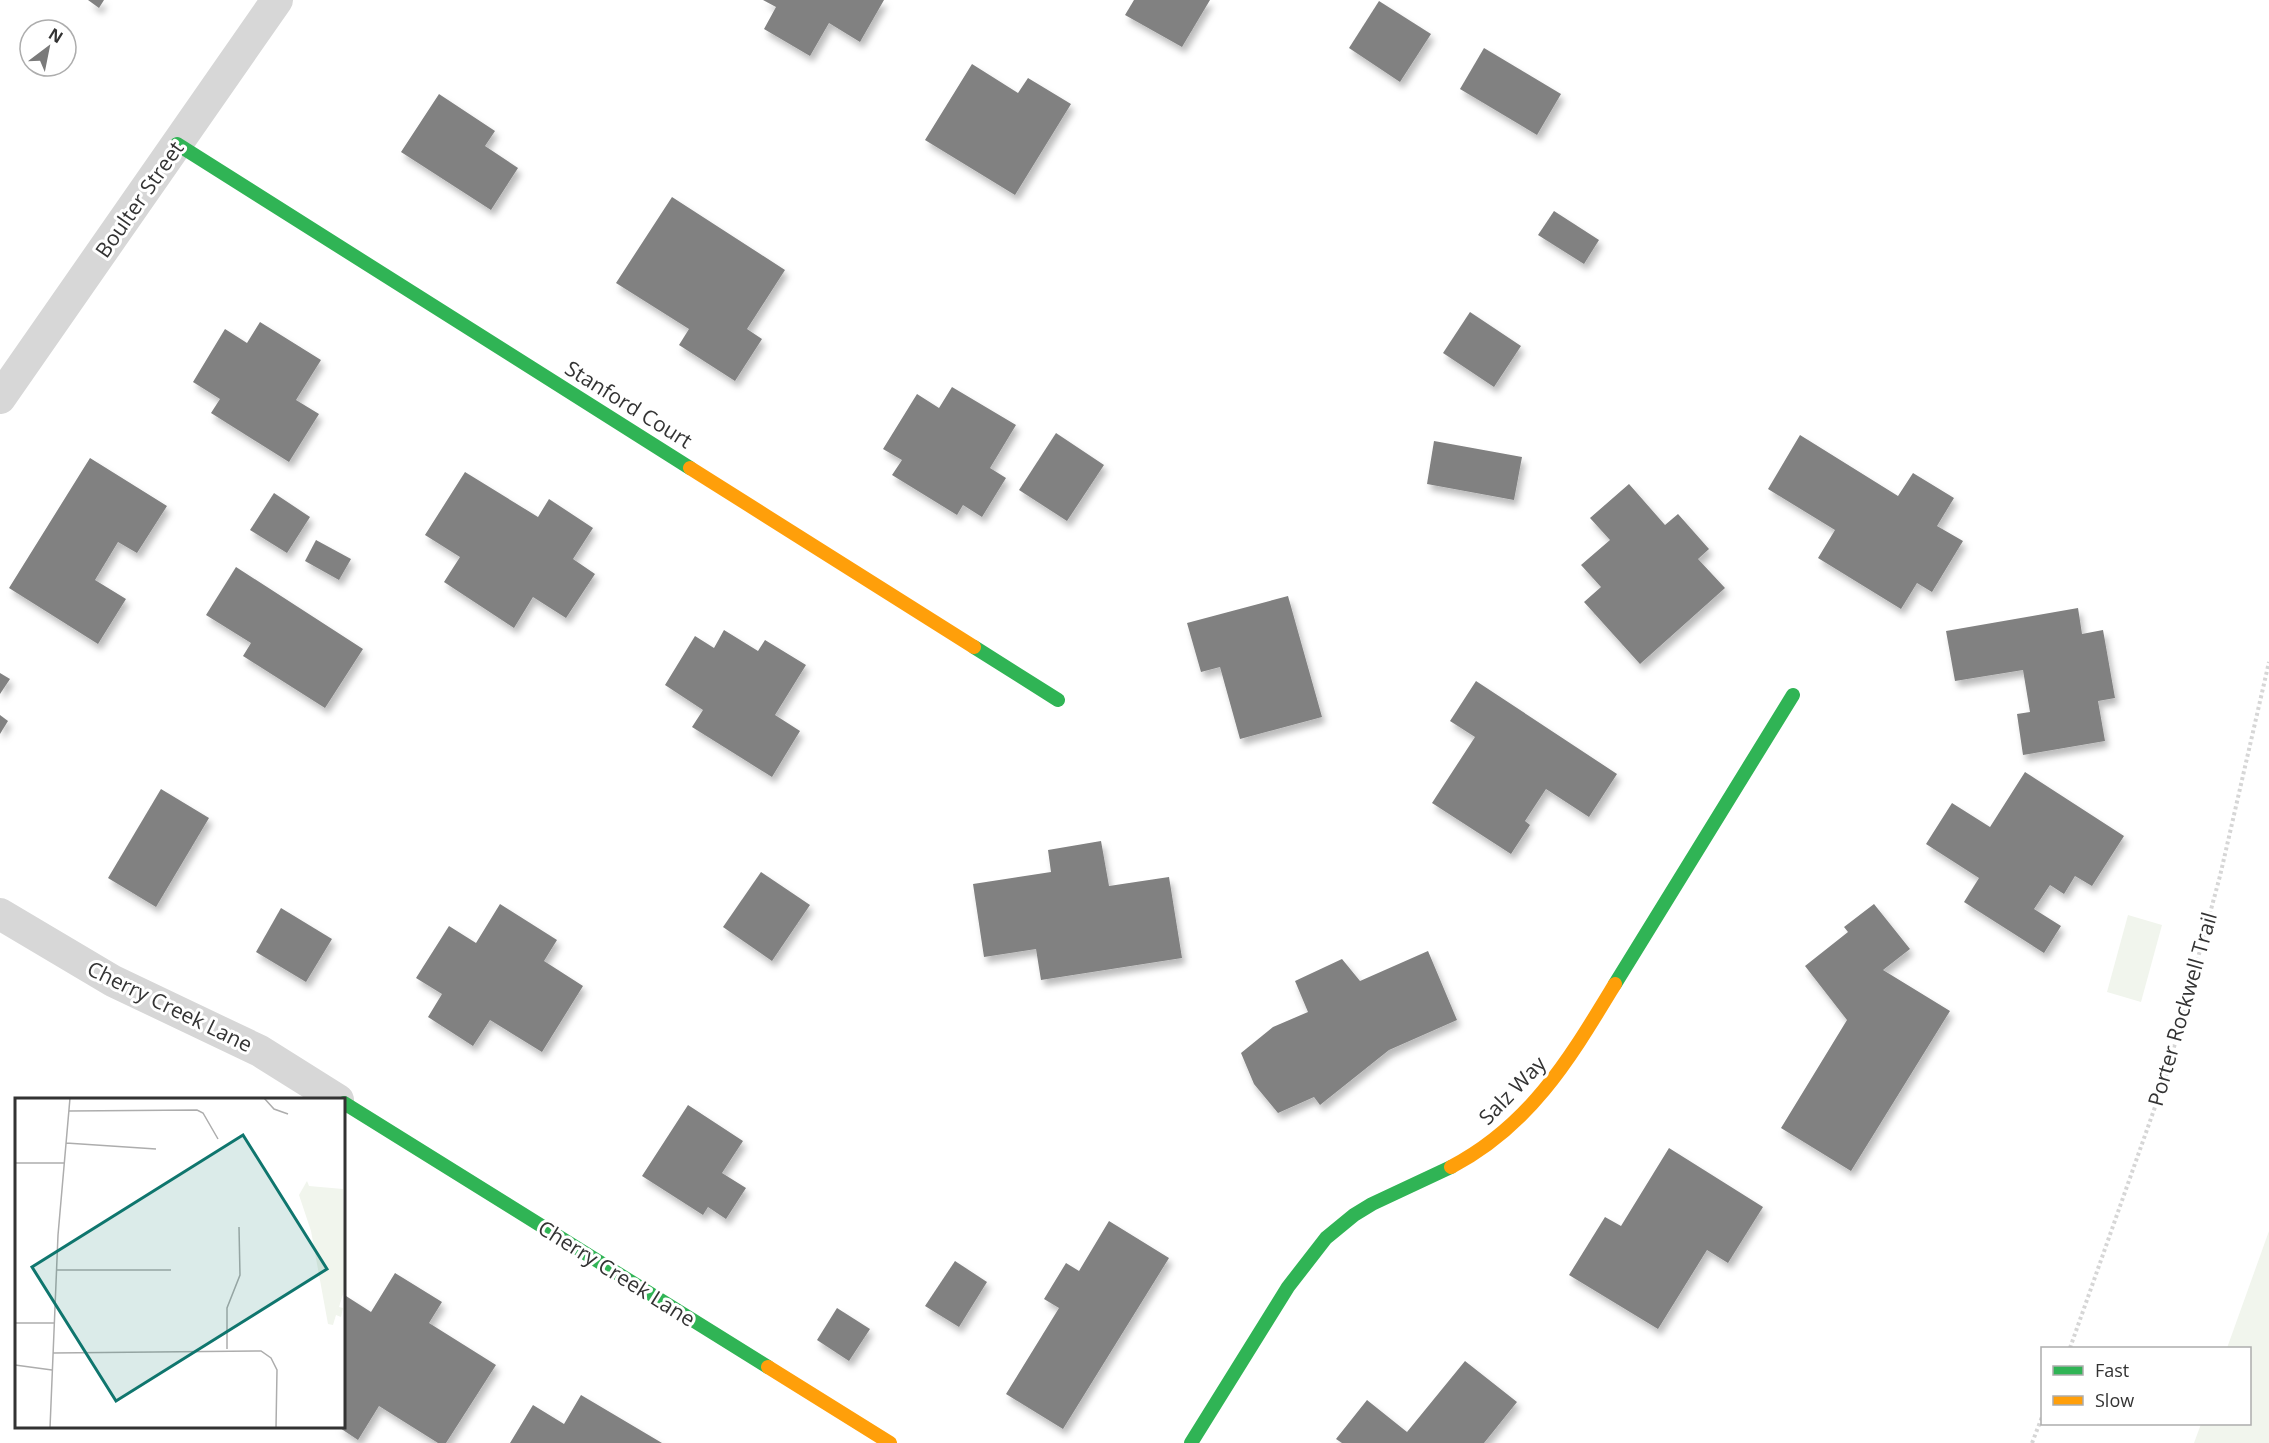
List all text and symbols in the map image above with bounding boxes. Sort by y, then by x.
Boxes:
north arrow [18,18,78,78]
text: N [45,23,67,48]
street label: Boulter Street [88,135,190,263]
street label: Stanford Court [560,354,698,454]
street label: Porter Rockwell Trail [2141,909,2223,1109]
street label: Cherry Creek Lane [83,954,257,1058]
street label: Salz Way [1472,1049,1552,1130]
inset map [15,1098,345,1428]
street label: Cherry Creek Lane [533,1213,701,1333]
legend [2041,1347,2251,1425]
text: Fast [2095,1358,2129,1382]
text: Slow [2095,1388,2134,1412]

